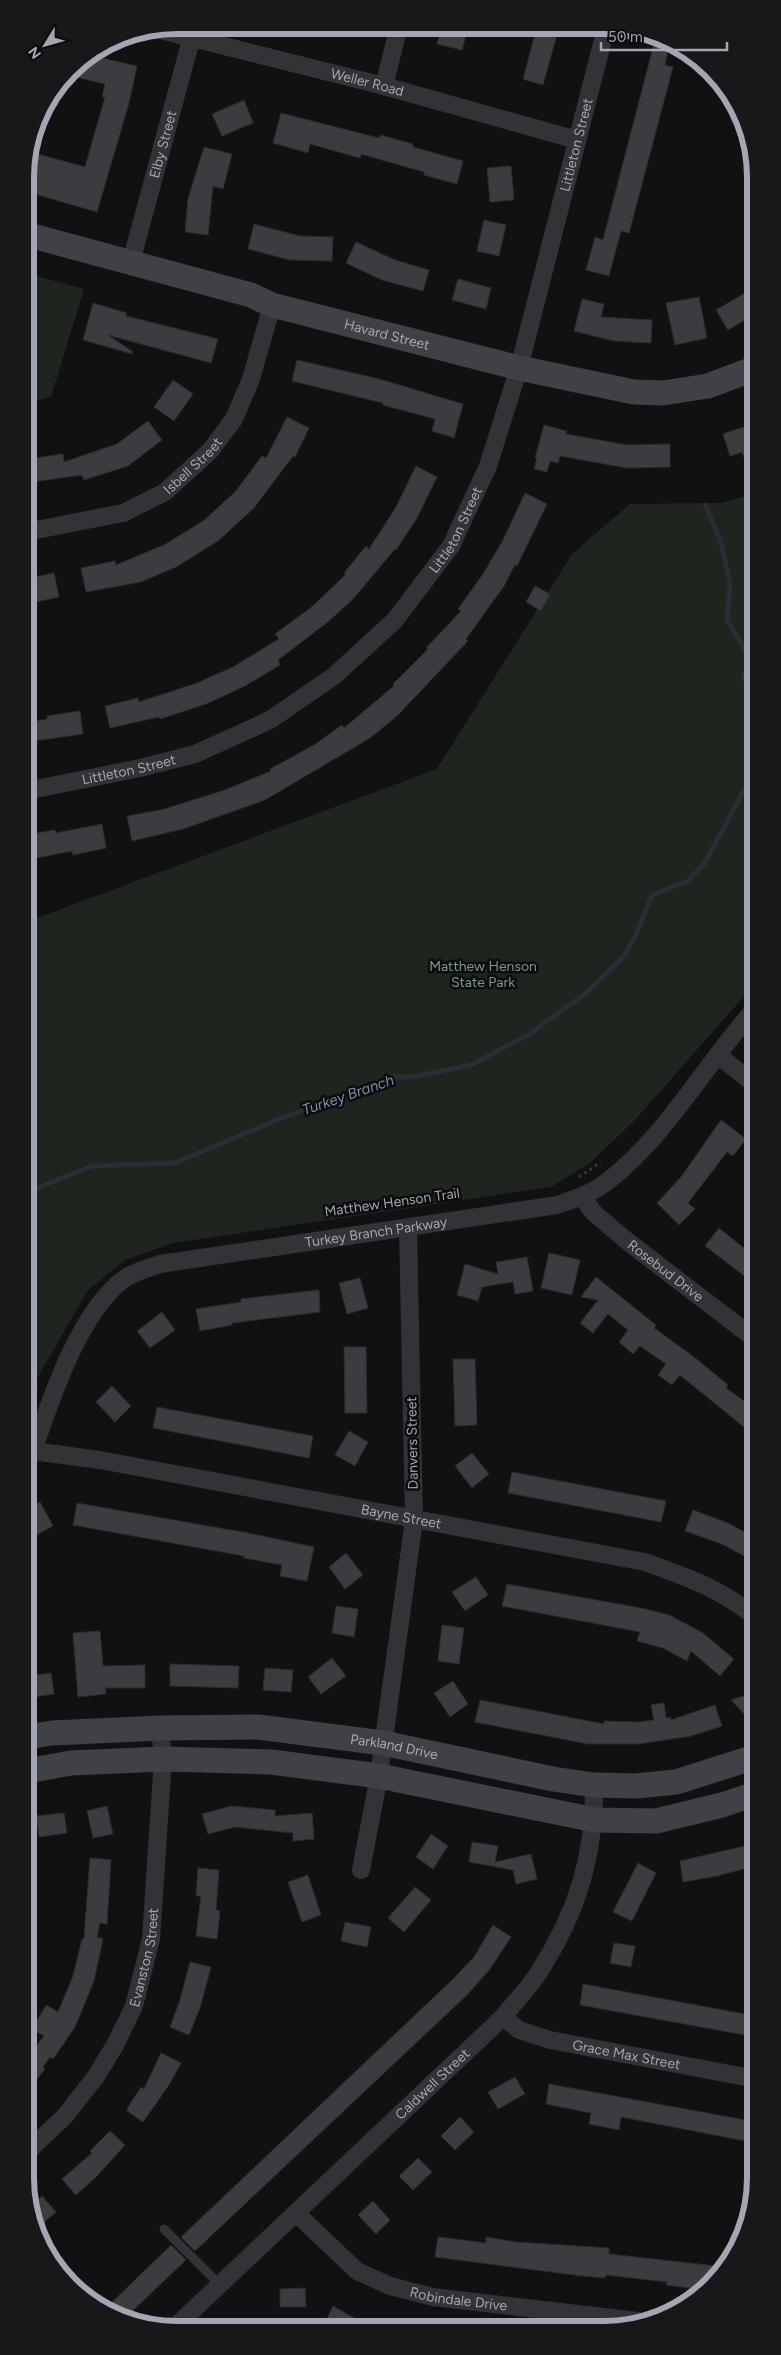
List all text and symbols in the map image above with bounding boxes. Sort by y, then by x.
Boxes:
north arrow [20,20,70,70]
scale bar [601,20,727,52]
text: 50 m [608,28,643,46]
text: N [25,43,45,62]
street label: Weller Road [329,65,406,100]
street label: Littleton Street [556,96,597,193]
street label: Elby Street [146,109,181,180]
street label: Havard Street [342,316,431,354]
street label: Isbell Street [160,434,226,498]
street label: Littleton Street [426,484,486,577]
street label: Littleton Street [80,751,178,789]
park label: Matthew Henson State Park [429,958,537,991]
water label: Turkey Branch [300,1071,396,1119]
street label: Matthew Henson Trail [323,1185,461,1220]
street label: Turkey Branch Parkway [304,1213,449,1251]
street label: Rosebud Drive [624,1237,707,1306]
street label: Danvers Street [403,1396,422,1490]
street label: Bayne Street [360,1501,443,1533]
street label: Parkland Drive [349,1731,440,1763]
street label: Evanston Street [126,1908,162,2009]
street label: Grace Max Street [571,2036,682,2074]
street label: Caldwell Street [392,2045,473,2123]
street label: Robindale Drive [408,2283,508,2315]

